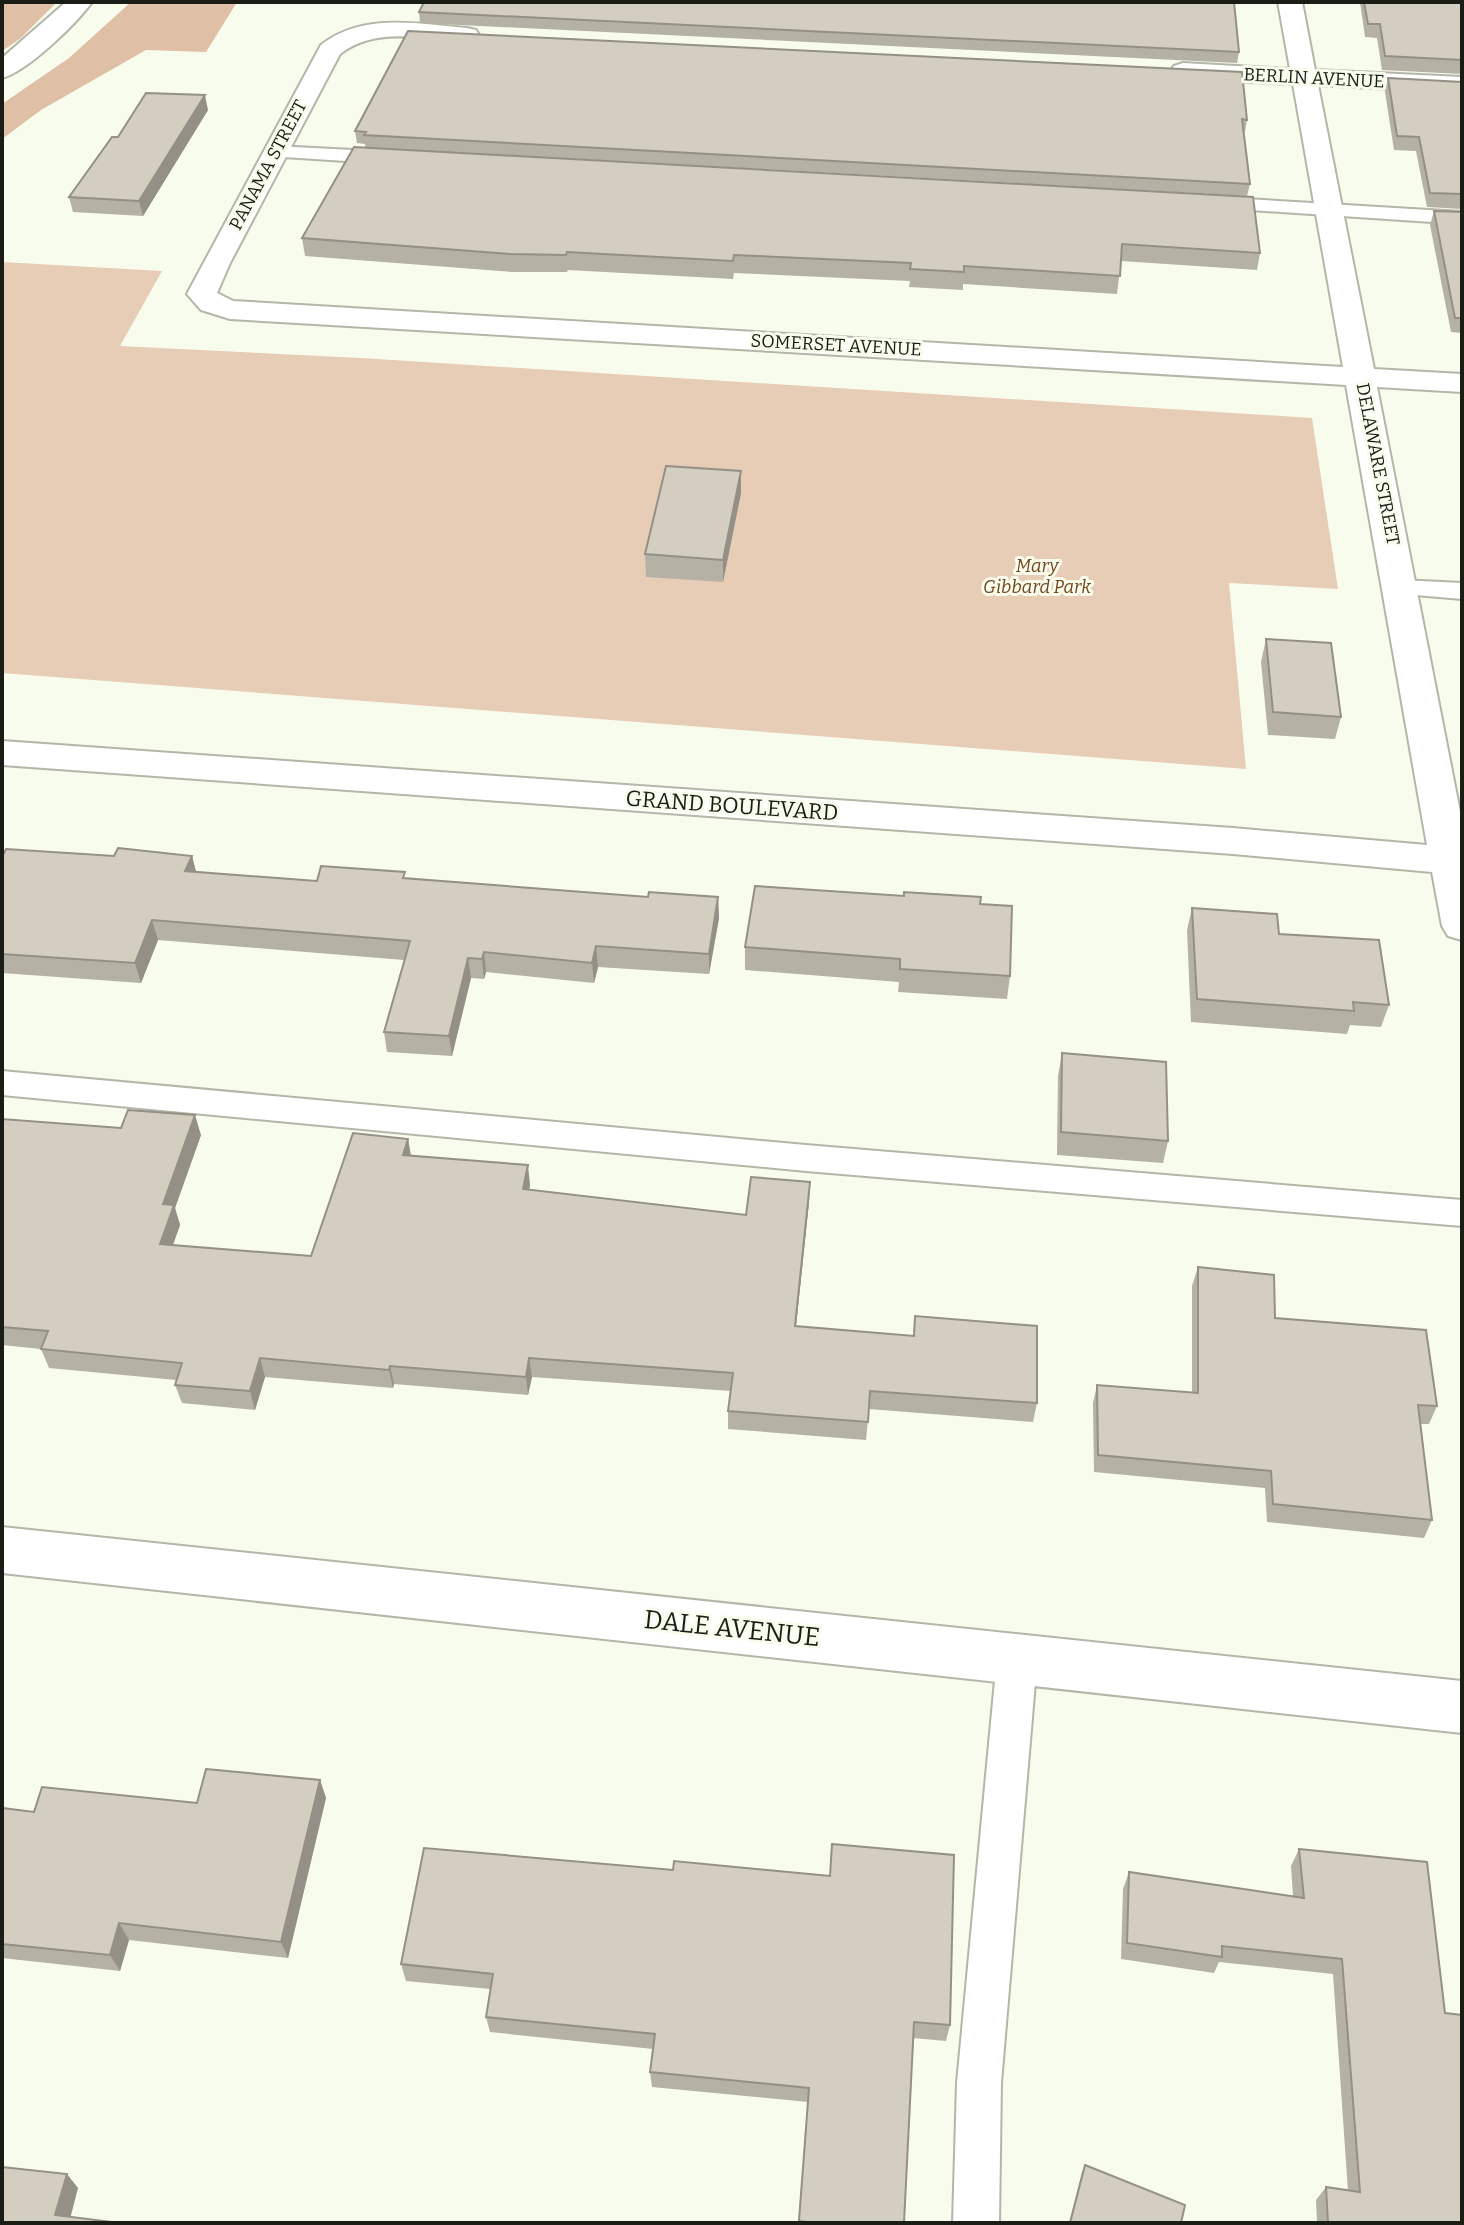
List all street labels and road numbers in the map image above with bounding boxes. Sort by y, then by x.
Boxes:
street label: BERLIN AVENUE [1243,63,1385,93]
street label: PANAMA STREET [224,96,312,234]
street label: SOMERSET AVENUE [750,330,922,360]
street label: DELAWARE STREET [1351,381,1405,547]
street label: GRAND BOULEVARD [625,785,839,826]
street label: DALE AVENUE [642,1604,821,1653]

